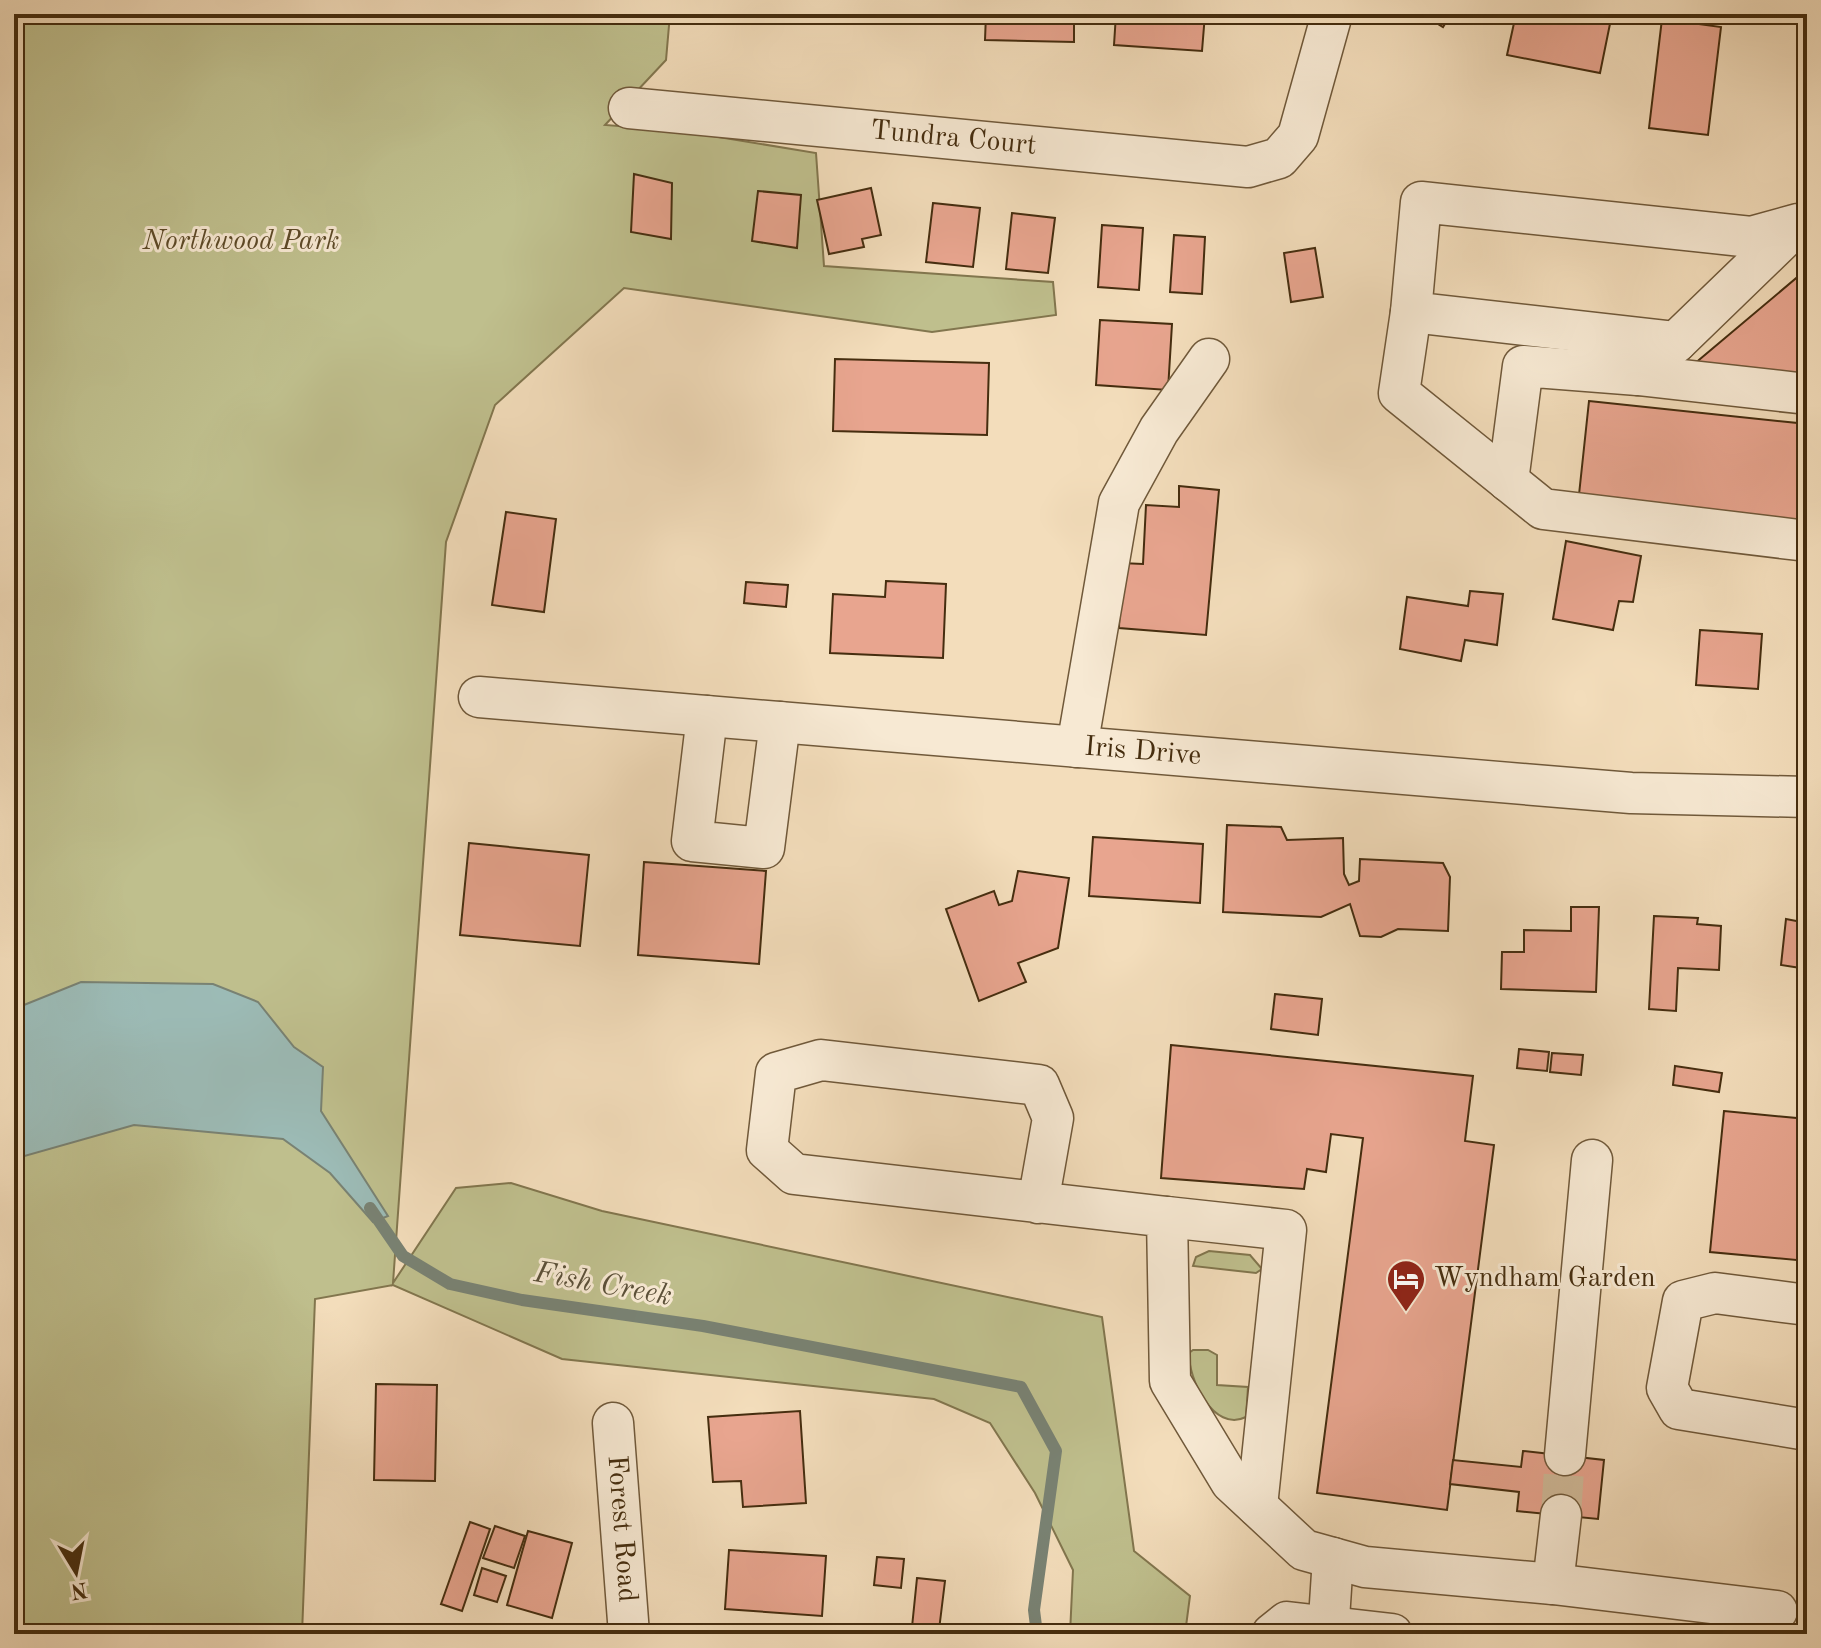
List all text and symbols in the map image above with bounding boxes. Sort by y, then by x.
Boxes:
street label: Tundra Court [869,117,1038,161]
park label: Northwood Park [142,228,339,256]
street label: Iris Drive [1083,733,1202,771]
water label: Fish Creek [531,1258,674,1312]
hotel icon: Wyndham Garden [1385,1258,1427,1313]
place label: Wyndham Garden [1434,1265,1656,1293]
street label: Forest Road [601,1454,641,1603]
north arrow [36,1532,116,1612]
text: N [69,1577,89,1602]

